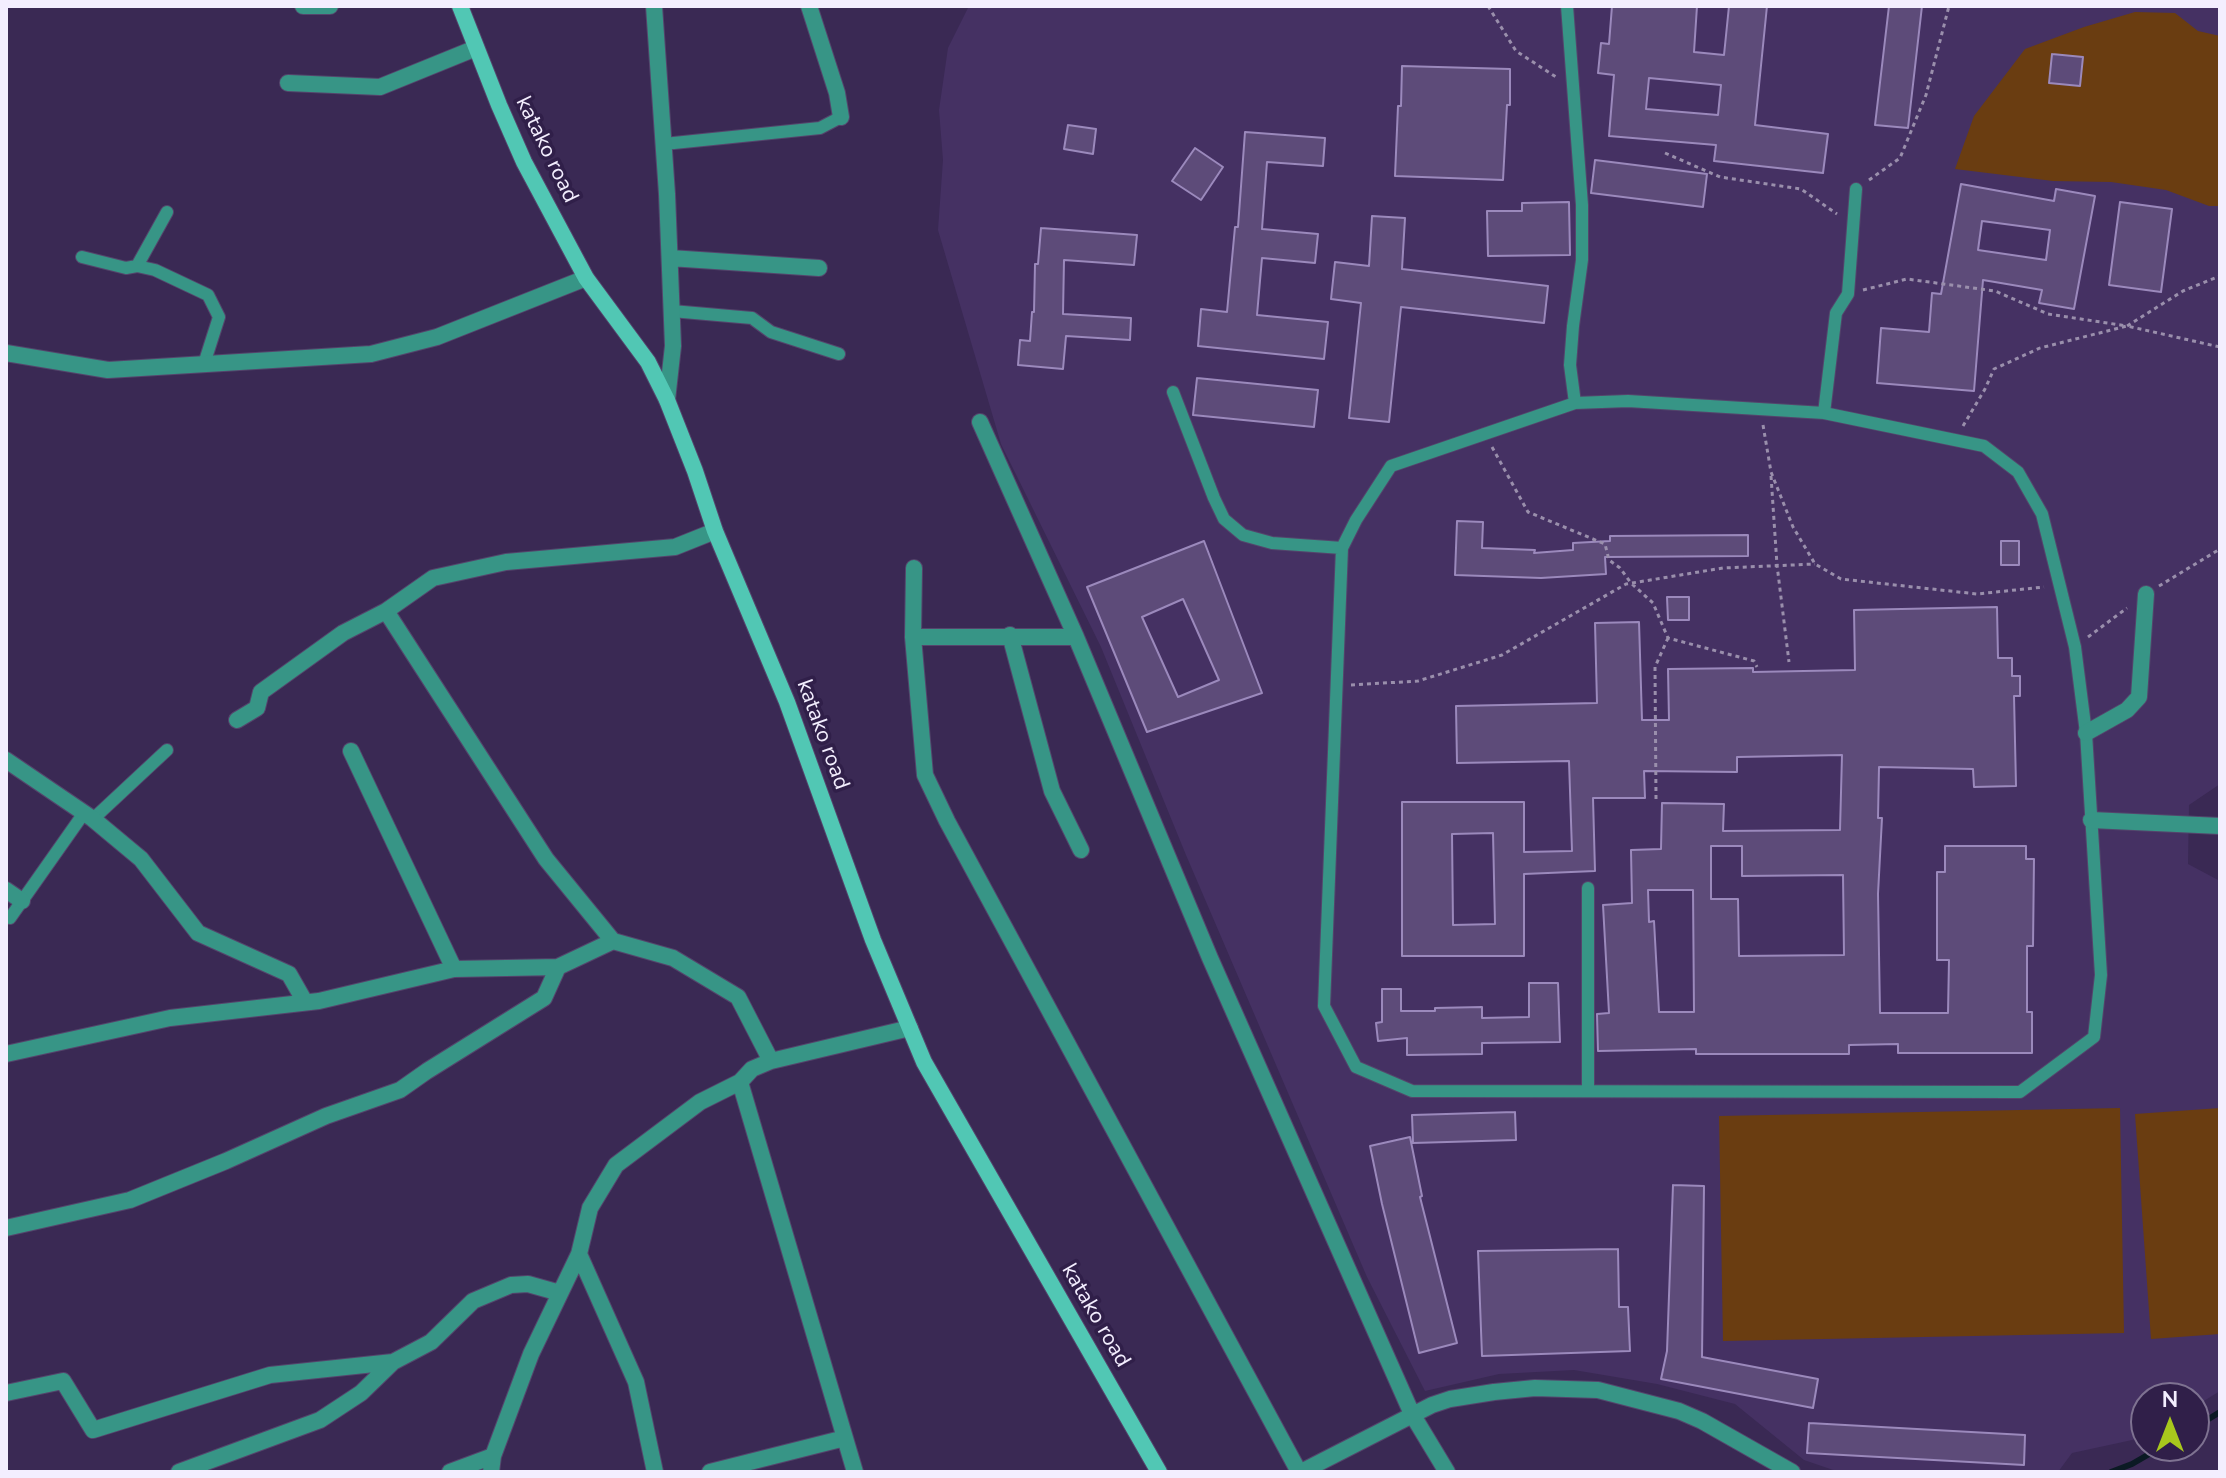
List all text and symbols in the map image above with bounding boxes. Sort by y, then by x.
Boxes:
street label: katako road [509,93,583,207]
street label: katako road [790,676,854,794]
street label: katako road [1055,1260,1135,1372]
north arrow [2130,1382,2210,1462]
text: N [2162,1385,2178,1415]

